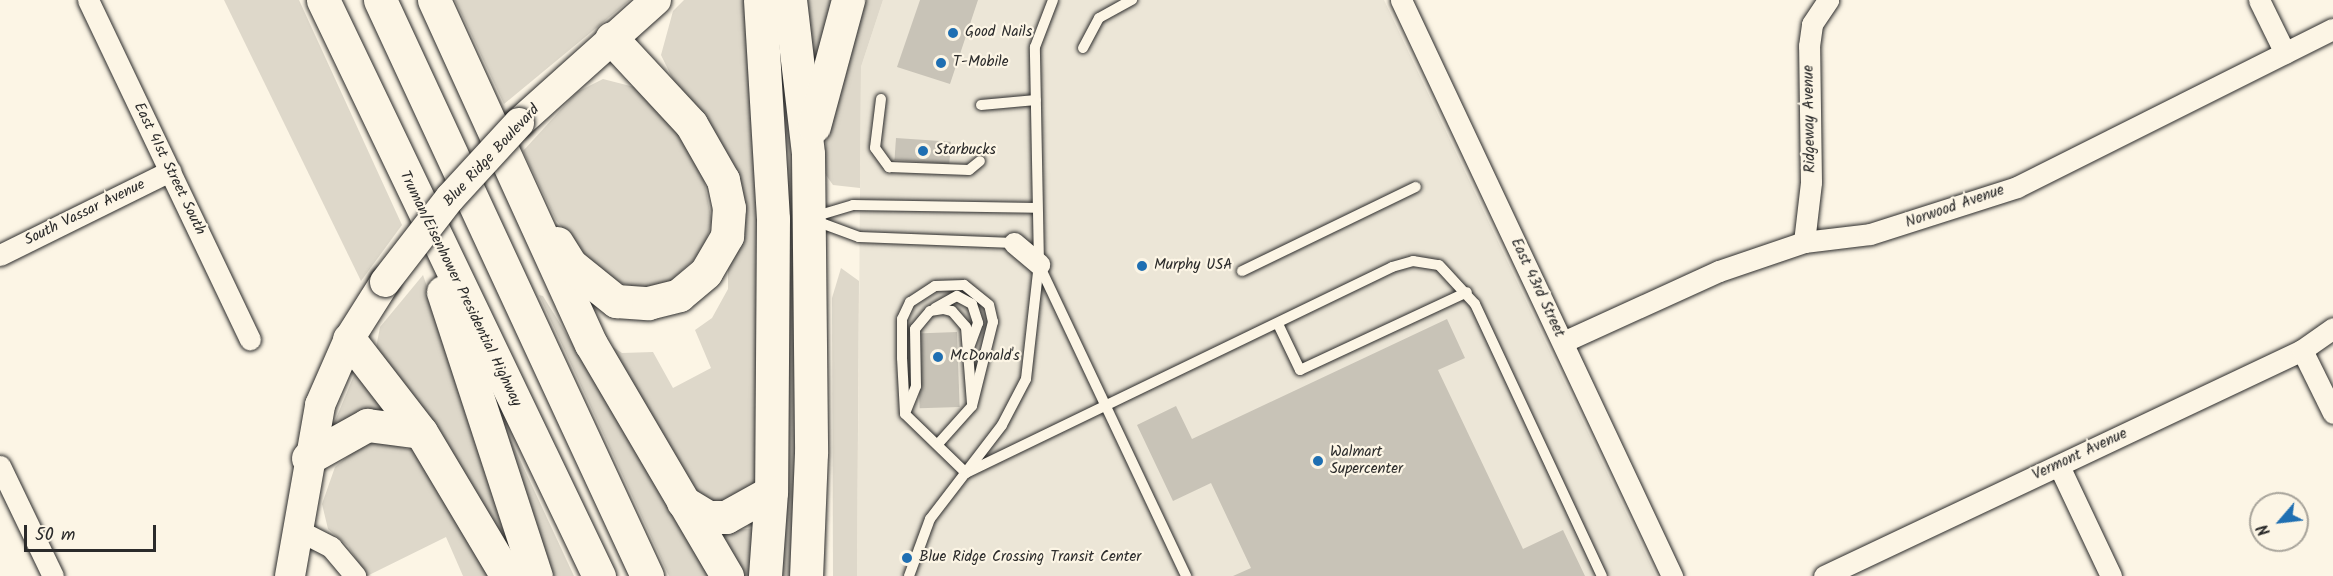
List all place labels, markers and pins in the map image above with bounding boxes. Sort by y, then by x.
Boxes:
place label: Good Nails [965,24,1032,42]
marker: Good Nails [946,26,960,40]
place label: T-Mobile [953,54,1008,72]
marker: T-Mobile [934,56,948,70]
place label: Starbucks [935,142,996,160]
marker: Starbucks [916,144,930,158]
place label: Murphy USA [1154,257,1232,275]
marker: Murphy USA [1135,259,1149,273]
place label: McDonald's [950,348,1020,366]
marker: McDonald's [931,350,945,364]
place label: Walmart Supercenter [1330,443,1403,478]
marker: Walmart Supercenter [1311,454,1325,468]
place label: Blue Ridge Crossing Transit Center [919,549,1141,567]
marker: Blue Ridge Crossing Transit Center [900,551,914,565]

